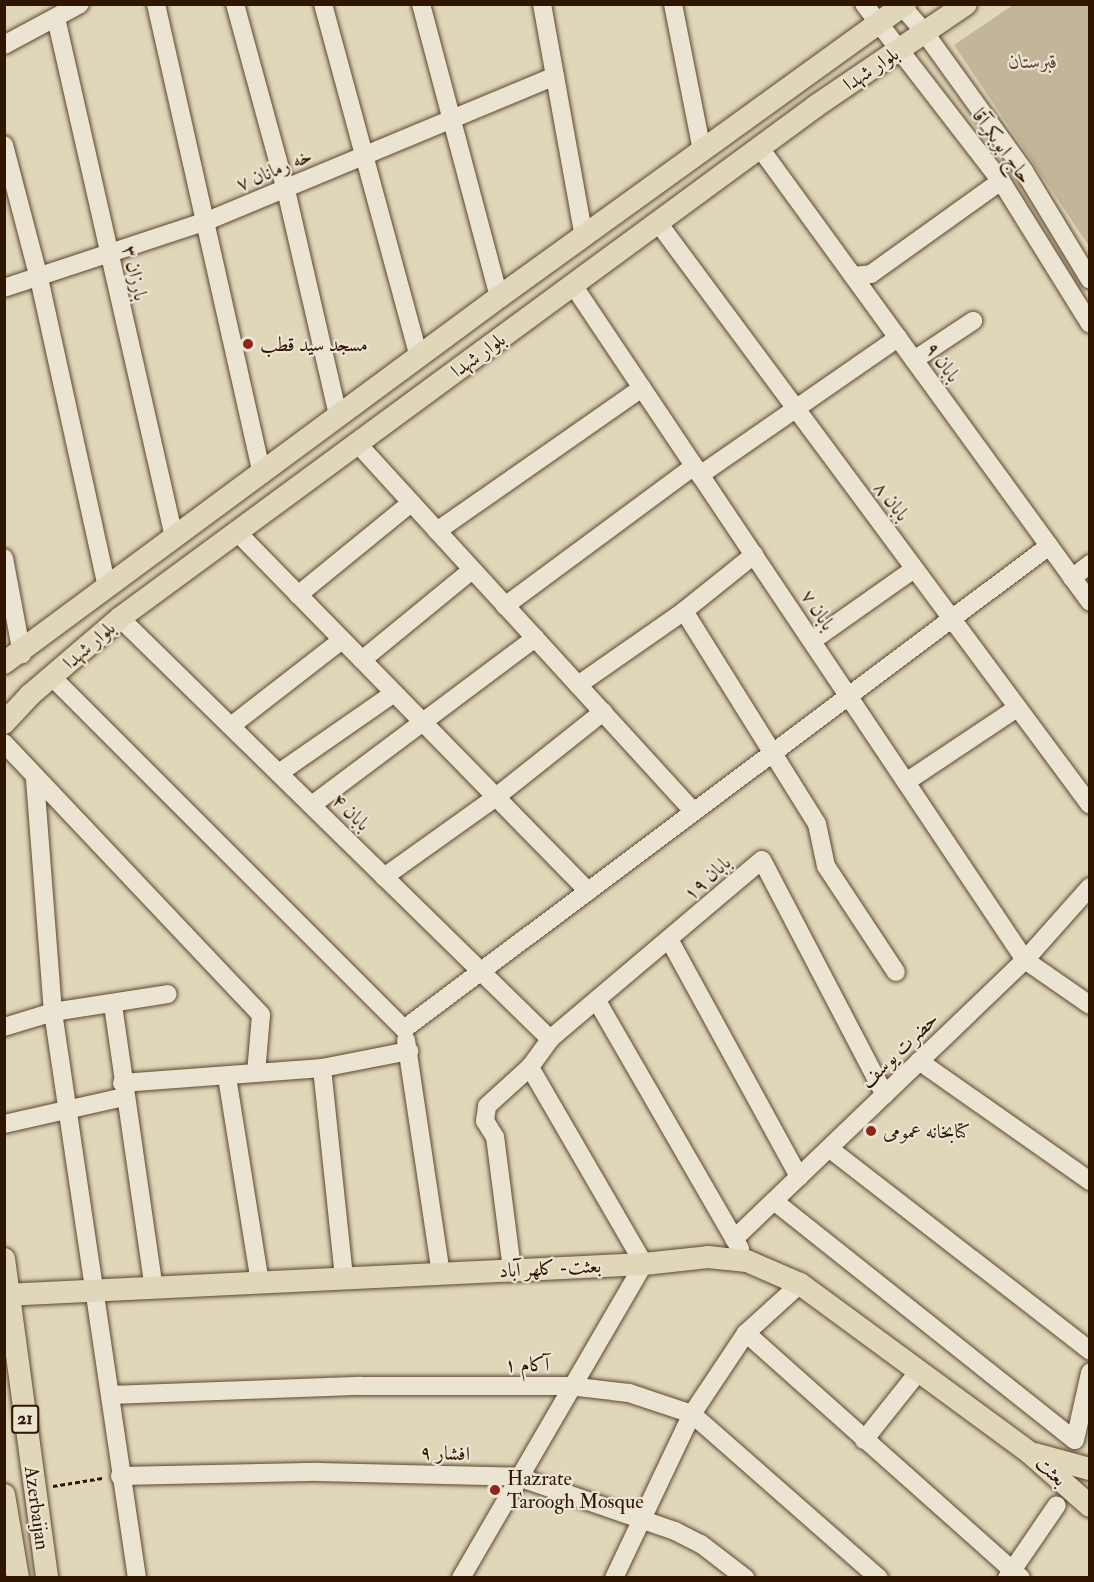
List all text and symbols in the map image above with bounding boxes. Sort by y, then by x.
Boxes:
street label: بلوار شهدا [839,42,903,96]
park label: قبرستان [1008,49,1058,73]
street label: حاج ابوبکر آقا [967,104,1037,188]
street label: خه رمانان ۷ [233,143,315,197]
street label: بارزان ۳ [117,243,153,303]
street label: بلوار شهدا [446,327,510,383]
place label: مسجد سید قطب [260,332,368,356]
marker: مسجد سید قطب [241,337,255,351]
street label: بابان ۹ [920,337,966,387]
street label: بابان ۸ [869,476,915,526]
street label: بابان ۷ [796,585,840,635]
street label: بلوار شهدا [58,616,120,674]
street label: بابان ۴ [327,788,375,836]
street label: بابان ۱۹ [678,850,736,906]
street label: حضرت یوسف [855,1007,943,1093]
place label: کتابخانه عمومی [883,1119,970,1143]
marker: کتابخانه عمومی [864,1124,878,1138]
street label: بعثت- کلهر آباد [498,1253,602,1283]
street label: آکام ۱ [505,1352,549,1376]
road number: 21 [10,1404,40,1434]
street label: افشار ۹ [420,1440,470,1466]
street label: بعثت [1030,1451,1072,1491]
street label: Azerbaijan [19,1464,55,1552]
place label: Hazrate Taroogh Mosque [507,1466,644,1513]
marker: Hazrate Taroogh Mosque [488,1483,502,1497]

